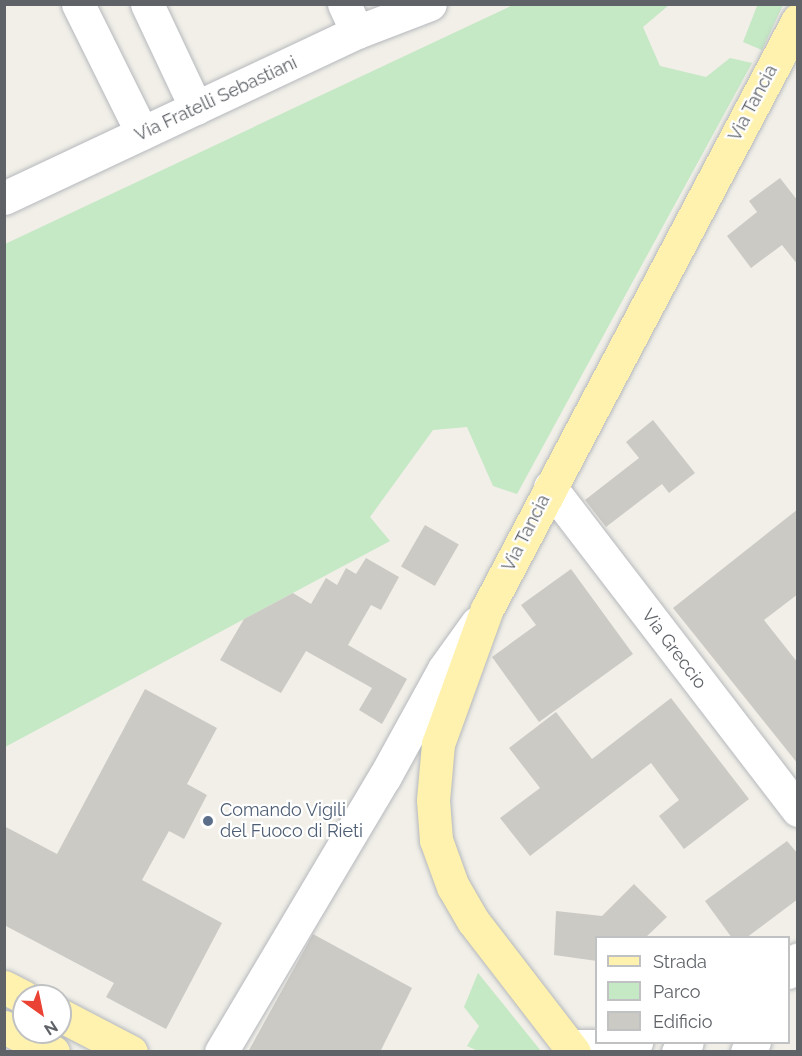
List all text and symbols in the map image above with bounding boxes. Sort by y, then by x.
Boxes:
street label: Via Fratelli Sebastiani [131,52,301,146]
street label: Via Tancia [724,61,782,145]
street label: Via Tancia [497,491,555,575]
street label: Via Greccio [637,605,711,693]
place label: Comando Vigili del Fuoco di Rieti [220,800,363,842]
marker: Comando Vigili del Fuoco di Rieti [201,814,215,828]
legend [595,936,790,1044]
text: Strada [653,951,707,972]
text: Parco [653,981,700,1002]
north arrow [12,984,72,1044]
text: Edificio [653,1011,712,1032]
text: N [41,1017,61,1039]

